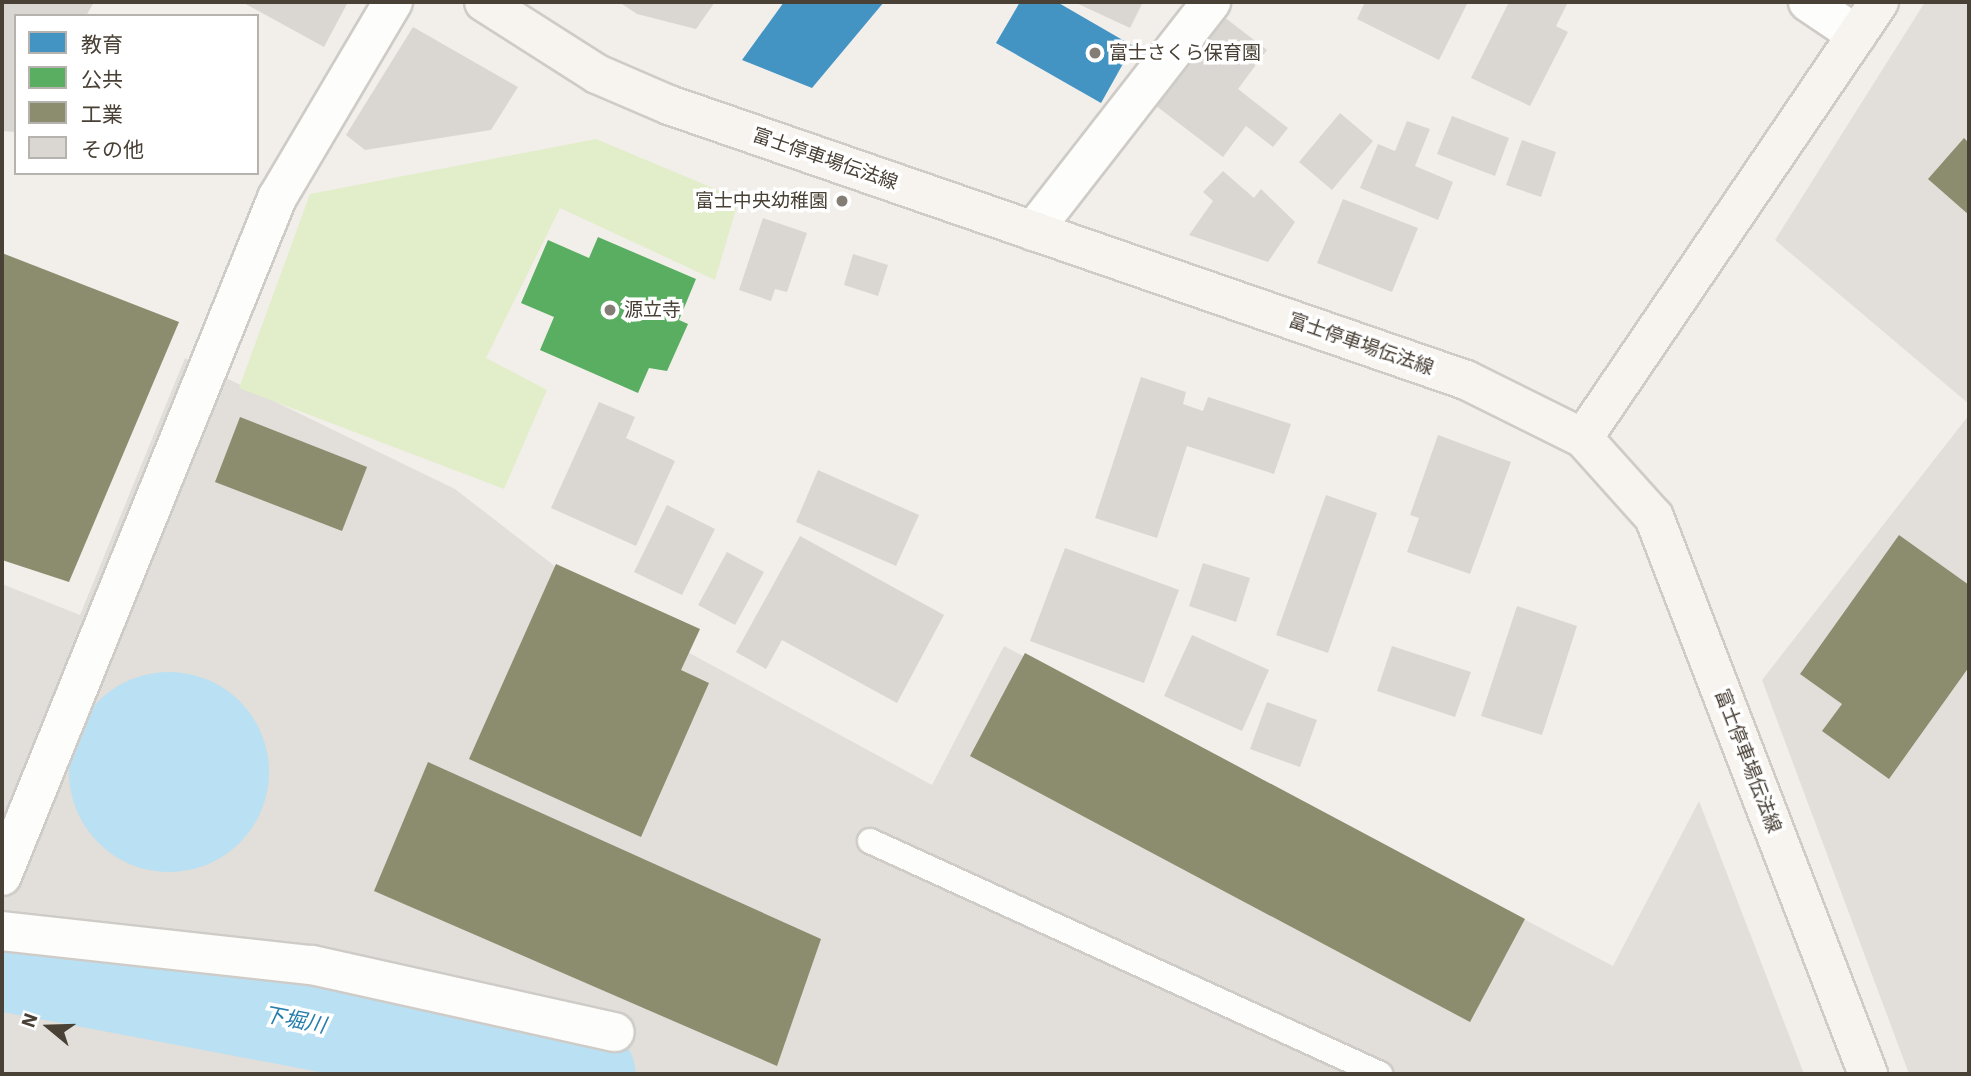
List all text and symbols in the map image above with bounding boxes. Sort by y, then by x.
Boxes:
legend [14,14,259,175]
text: 教育 [81,30,123,58]
place label: 富士さくら保育園 [1109,42,1261,64]
marker: 富士さくら保育園 [1087,45,1103,61]
text: 公共 [81,65,123,93]
text: 工業 [81,100,123,128]
street label: 富士停車場伝法線 [749,123,901,195]
text: その他 [81,135,144,163]
place label: 富士中央幼稚園 [695,190,828,212]
marker: 富士中央幼稚園 [834,193,850,209]
place label: 源立寺 [624,299,681,321]
marker: 源立寺 [602,302,618,318]
street label: 富士停車場伝法線 [1285,308,1437,380]
street label: 富士停車場伝法線 [1710,686,1786,836]
north arrow [14,992,84,1062]
water label: 下堀川 [262,1001,328,1037]
text: N [16,1010,43,1031]

